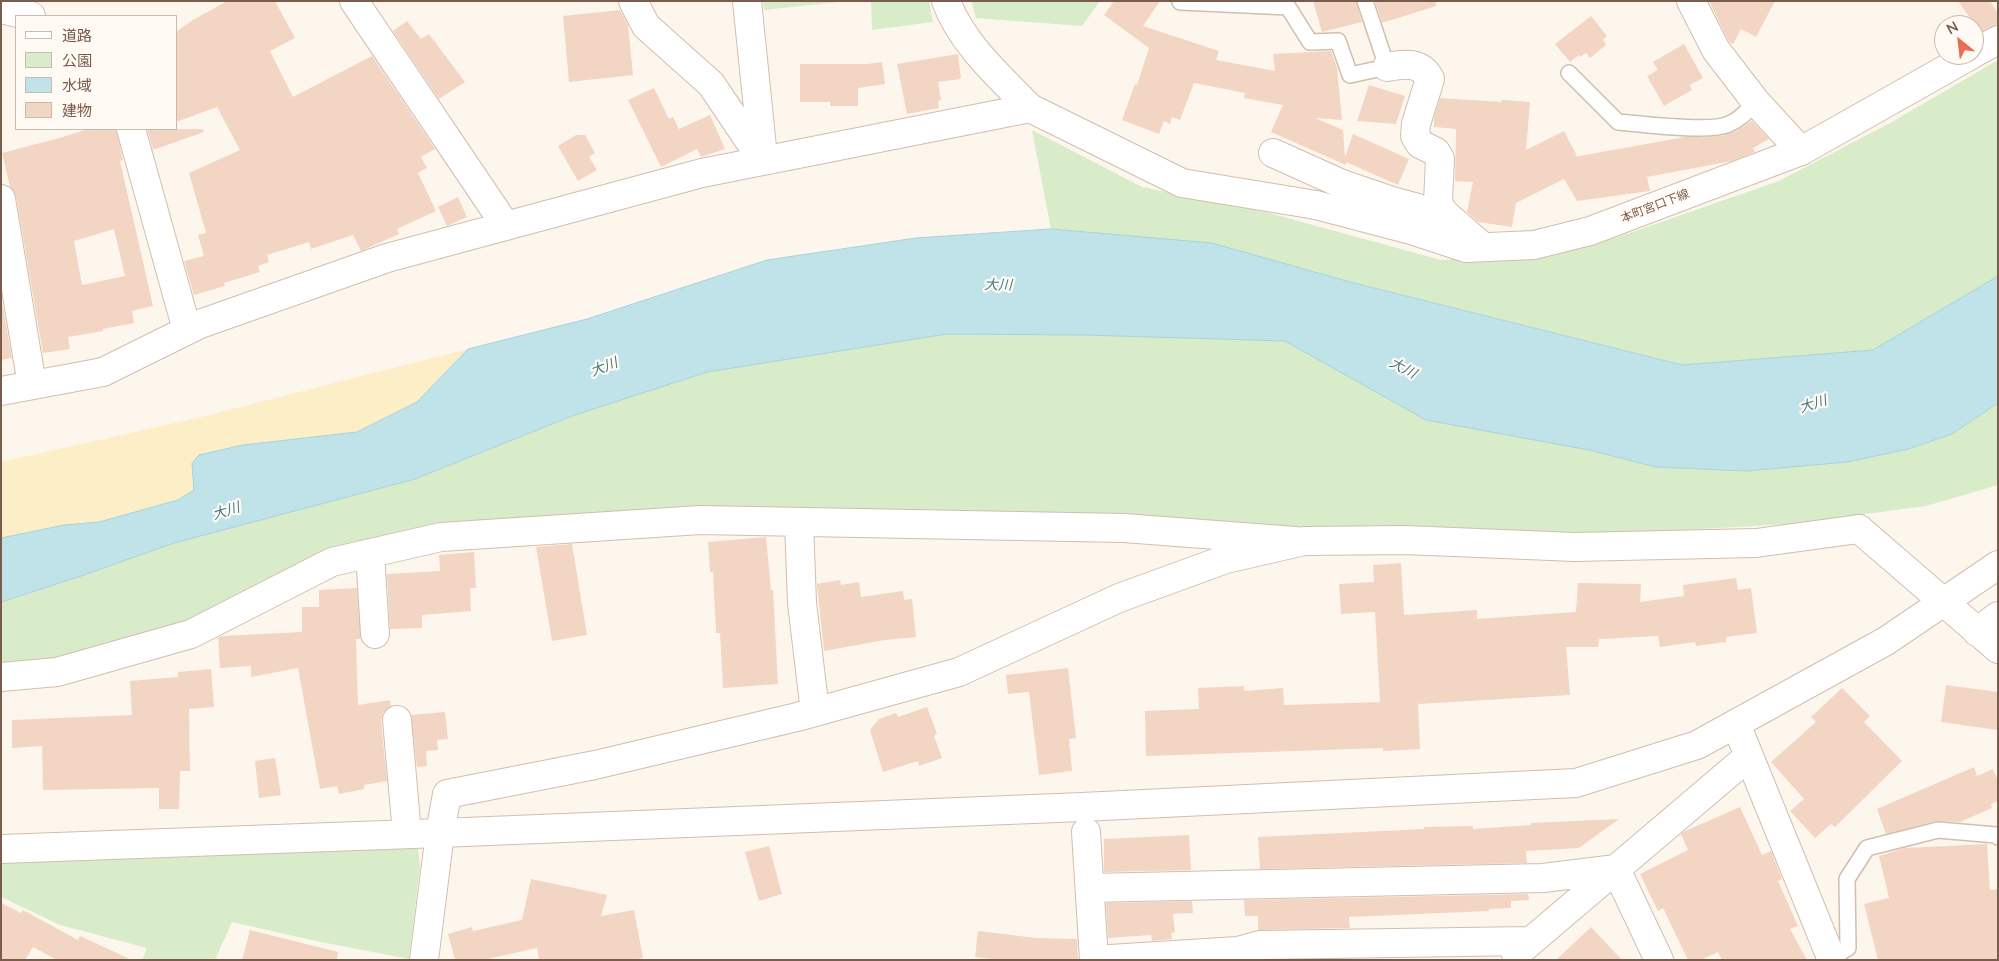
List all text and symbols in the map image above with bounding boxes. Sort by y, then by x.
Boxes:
legend [15,15,178,130]
north arrow [1934,15,1984,65]
text: N [1943,17,1961,37]
text: 道路 [62,26,92,44]
text: 公園 [62,51,92,69]
text: 水域 [62,76,92,94]
text: 建物 [62,101,92,119]
street label: 本町宮口下線 [1619,186,1691,226]
water label: 大川 [984,276,1012,294]
water label: 大川 [588,354,620,380]
water label: 大川 [1387,354,1419,382]
water label: 大川 [1797,392,1829,416]
water label: 大川 [210,499,242,523]

